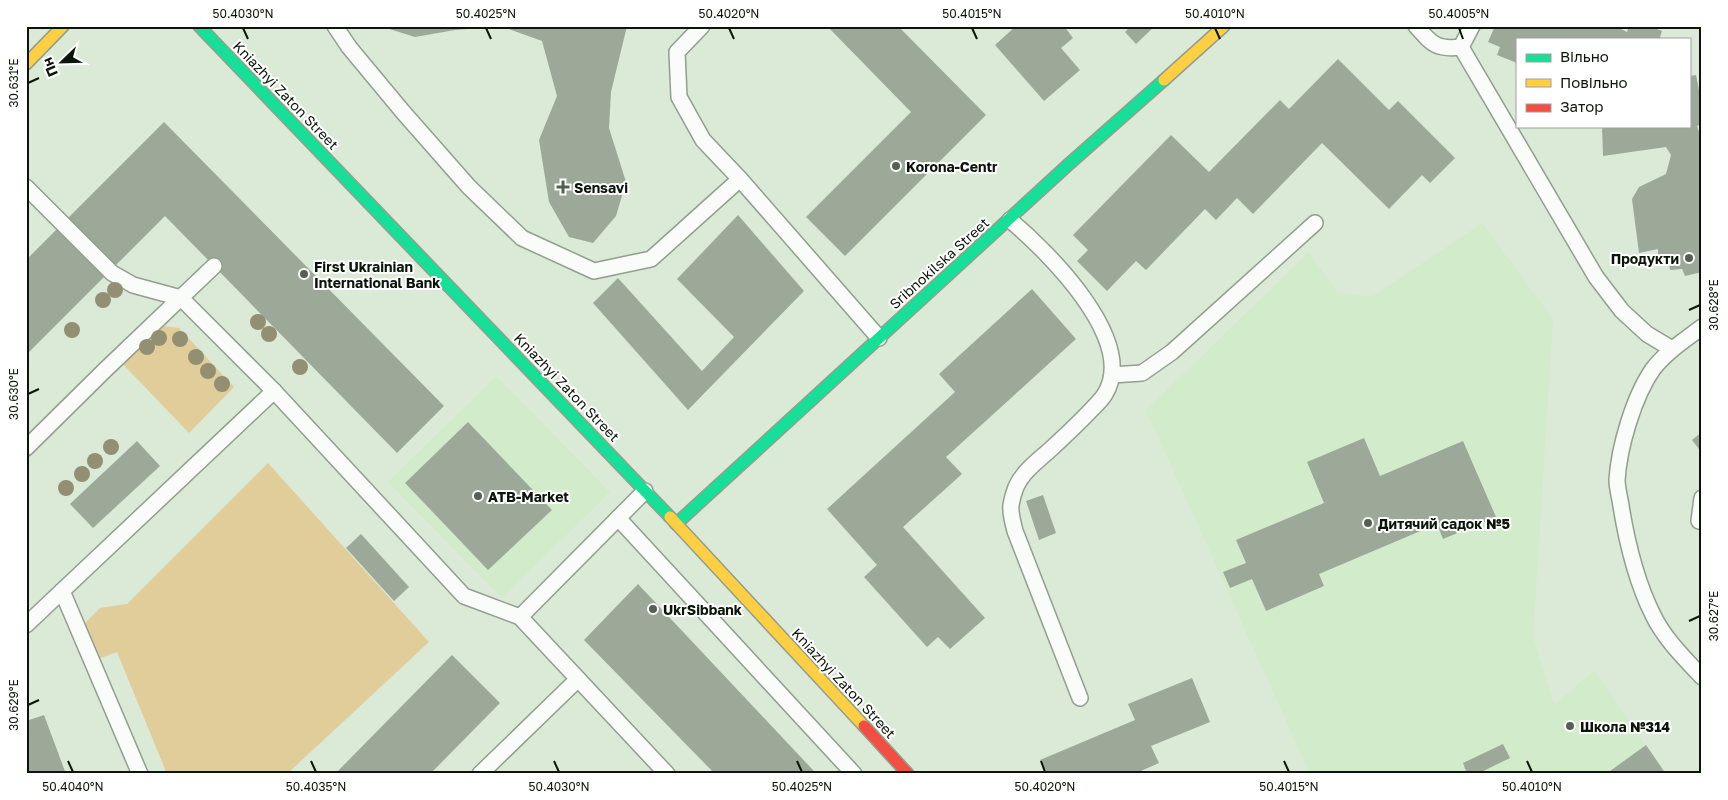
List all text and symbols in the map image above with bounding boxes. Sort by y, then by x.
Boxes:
text: 50.4030°N [212,6,274,21]
text: 50.4025°N [456,6,516,21]
text: 50.4020°N [699,6,759,21]
text: 50.4015°N [942,6,1002,21]
text: 50.4010°N [1185,6,1245,21]
text: 50.4005°N [1429,6,1489,21]
street label: Kniazhyi Zaton Street [230,37,342,153]
north arrow [38,38,88,88]
legend [1516,38,1690,128]
text: Вільно [1560,47,1609,65]
text: Пн [38,55,61,79]
text: 30.631°E [6,58,21,108]
text: Повільно [1560,73,1628,91]
text: Затор [1560,97,1603,115]
place label: Korona-Centr [906,158,998,175]
marker: Korona-Centr [890,160,902,172]
place label: Sensavi [574,179,628,196]
marker: Sensavi [556,180,570,194]
street label: Sribnokilska Street [886,214,992,312]
place label: Продукти [1611,250,1679,267]
marker: Продукти [1683,252,1695,264]
place label: First Ukrainian International Bank [314,258,440,291]
marker: First Ukrainian International Bank [298,268,310,280]
text: 30.628°E [1706,279,1721,331]
street label: Kniazhyi Zaton Street [511,329,623,445]
text: 30.630°E [6,368,21,420]
place label: ATB-Market [488,488,569,505]
marker: ATB-Market [472,490,484,502]
place label: Дитячий садок №5 [1378,515,1510,532]
marker: Дитячий садок №5 [1362,517,1374,529]
text: 30.627°E [1706,591,1721,641]
place label: UkrSibbank [663,601,742,618]
marker: UkrSibbank [647,603,659,615]
street label: Kniazhyi Zaton Street [789,624,899,742]
text: 30.629°E [6,679,21,731]
place label: Школа №314 [1580,718,1670,735]
marker: Школа №314 [1564,720,1576,732]
text: 50.4040°N [42,779,104,794]
text: 50.4035°N [286,779,346,794]
text: 50.4030°N [528,779,590,794]
text: 50.4025°N [772,779,832,794]
text: 50.4020°N [1015,779,1075,794]
text: 50.4015°N [1259,779,1319,794]
text: 50.4010°N [1502,779,1562,794]

